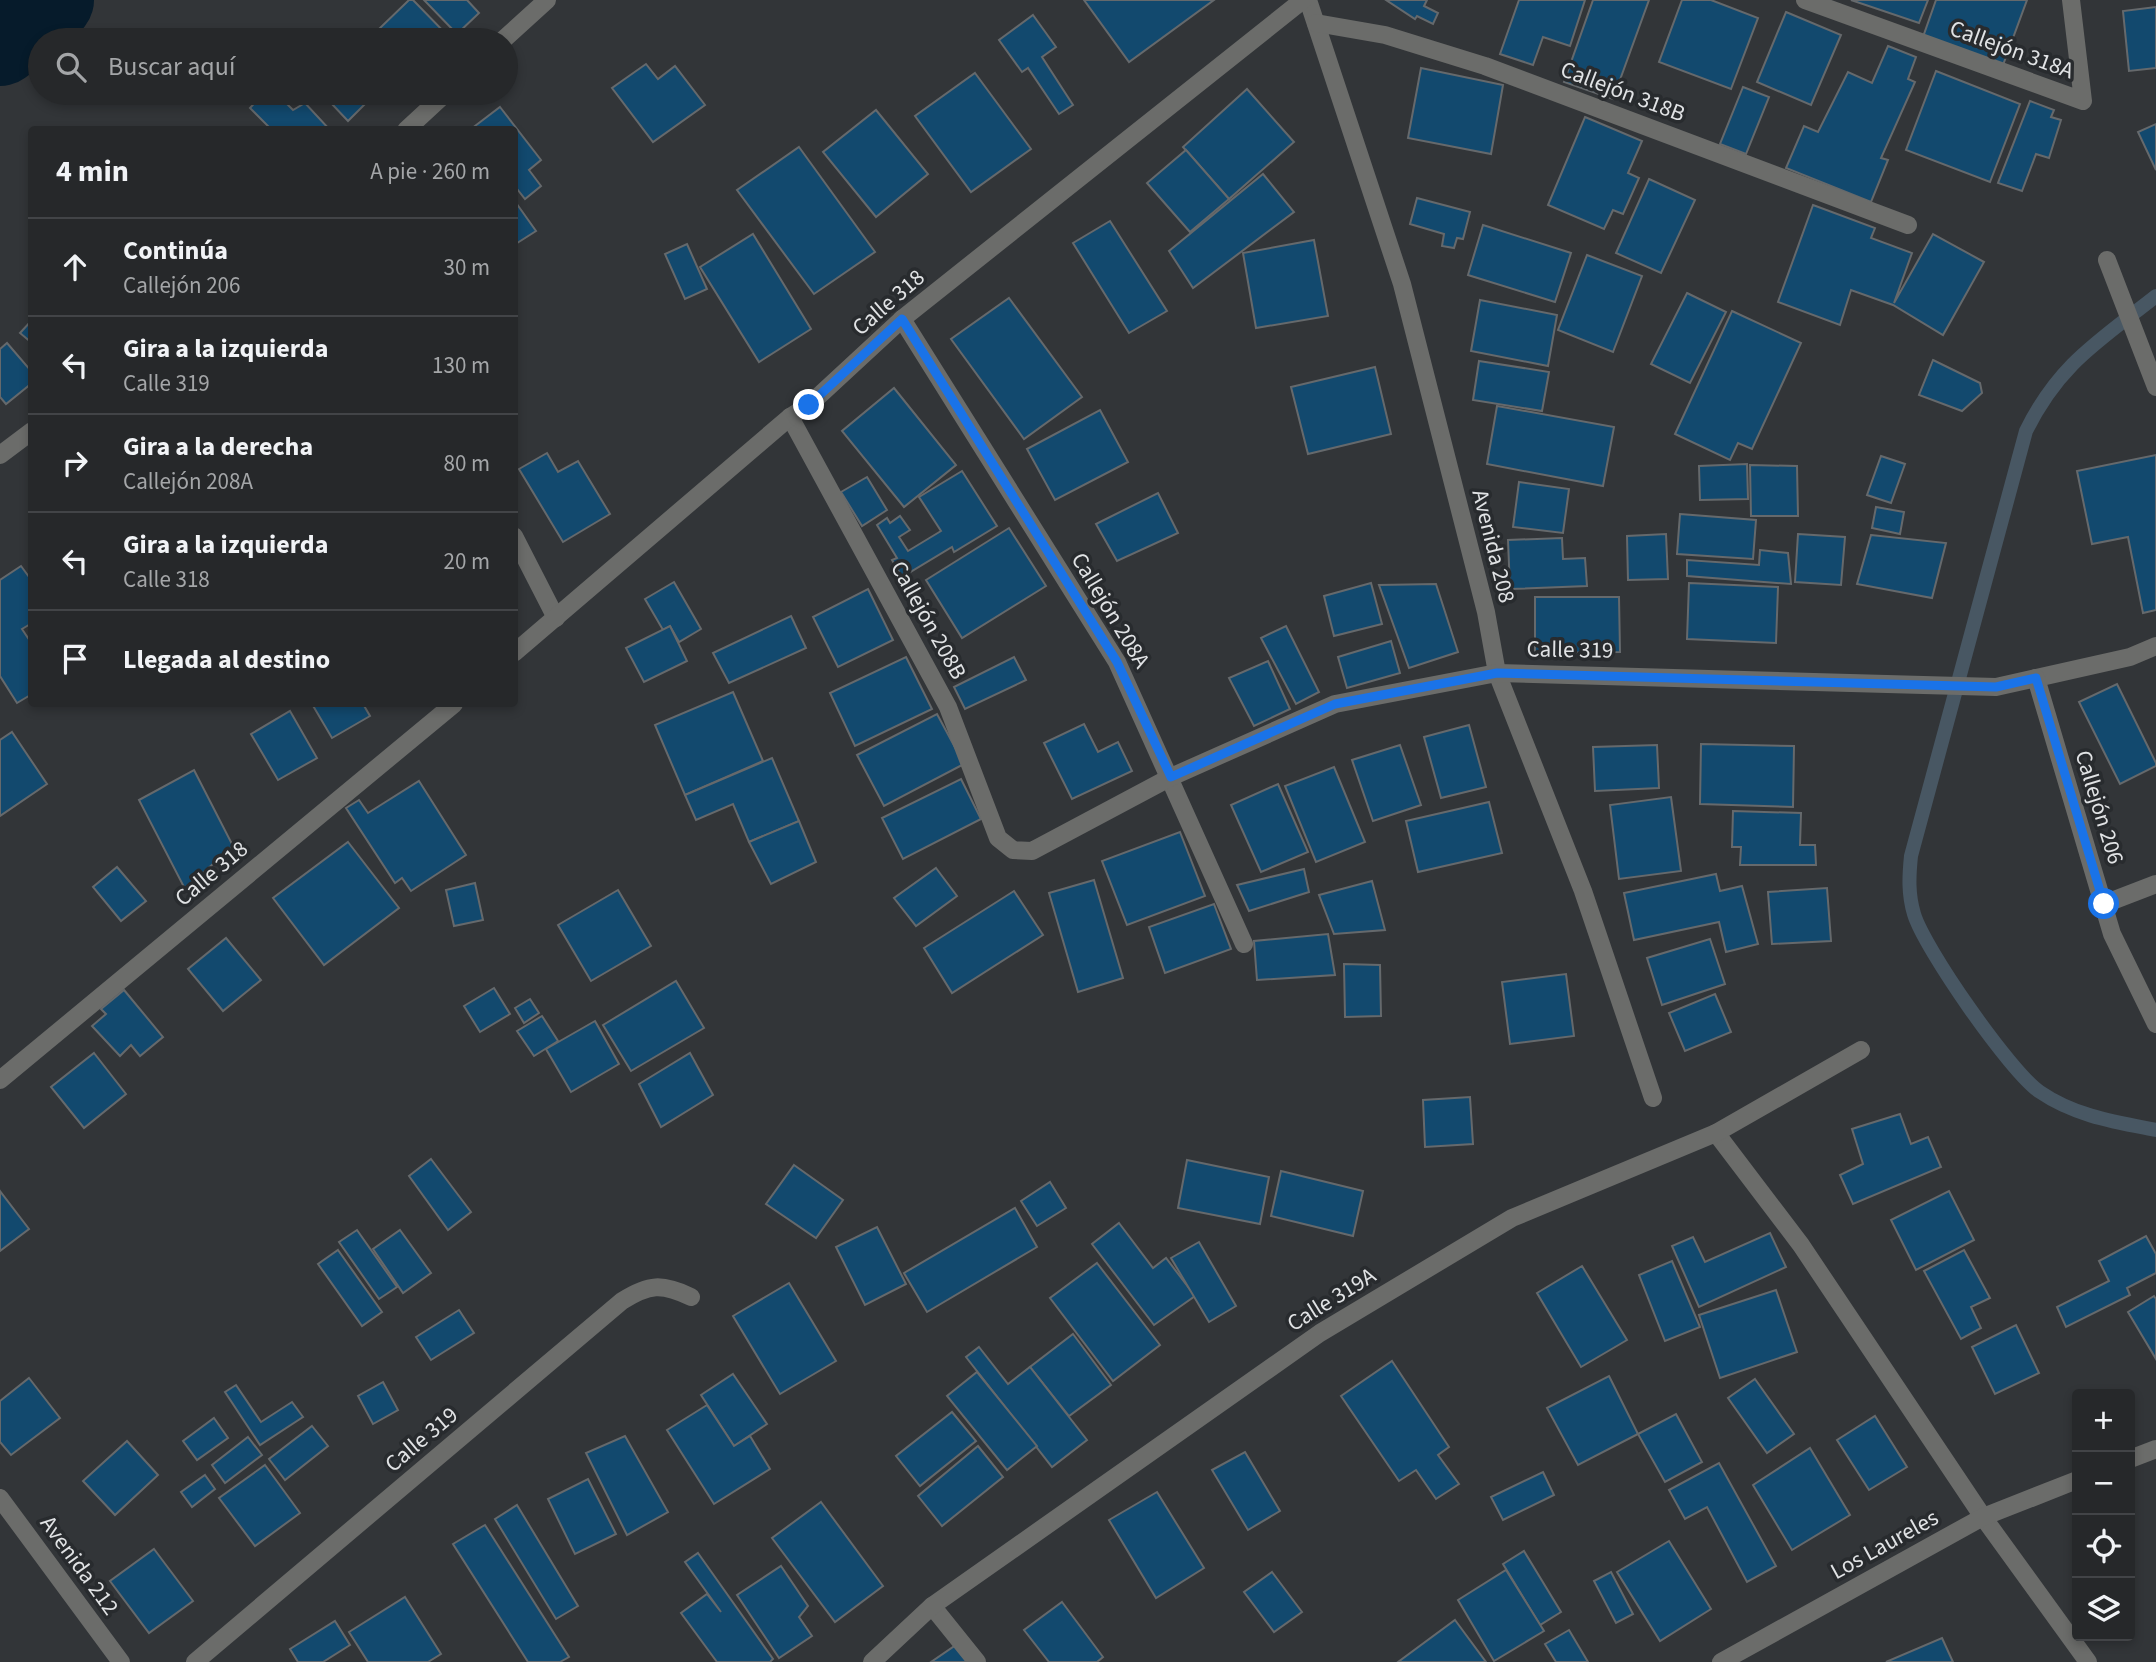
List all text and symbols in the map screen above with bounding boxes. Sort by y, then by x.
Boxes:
street label: Callejón 318A [1945,12,2079,87]
search box [28,28,518,105]
icon: search [52,48,90,86]
text: Buscar aquí [108,48,235,85]
street label: Callejón 318B [1556,53,1690,130]
text: 4 min [56,150,129,193]
text: A pie · 260 m [370,155,490,188]
text: Continúa [123,232,228,269]
icon: ahead [56,248,94,286]
text: 30 m [443,251,490,284]
street label: Calle 318 [845,261,932,343]
text: Callejón 206 [123,269,240,302]
text: Gira a la izquierda [123,330,328,367]
icon: left [56,346,94,384]
text: 130 m [432,349,490,382]
text: Calle 319 [123,367,210,400]
route end [793,389,824,420]
text: Gira a la derecha [123,428,313,465]
icon: right [56,444,94,482]
text: 80 m [443,447,490,480]
text: Callejón 208A [123,465,253,498]
street label: Avenida 208 [1463,486,1524,606]
text: Gira a la izquierda [123,526,328,563]
icon: left [56,542,94,580]
text: 20 m [443,545,490,578]
street label: Callejón 208A [1063,546,1158,675]
street label: Callejón 208B [882,555,975,686]
text: Calle 318 [123,563,210,596]
street label: Calle 319 [1526,632,1614,667]
icon: arrive [56,640,94,678]
text: Llegada al destino [123,641,330,678]
street label: Callejón 206 [2067,746,2132,868]
street label: Calle 318 [167,833,255,914]
route start [2088,888,2119,919]
street label: Calle 319A [1280,1259,1383,1340]
map controls [2072,1389,2135,1641]
button: + [2072,1389,2135,1452]
street label: Calle 319 [377,1399,465,1480]
button: − [2072,1452,2135,1515]
street label: Los Laureles [1824,1501,1944,1588]
street label: Avenida 212 [32,1509,127,1622]
button: locate [2072,1515,2135,1578]
button: layers [2072,1578,2135,1641]

